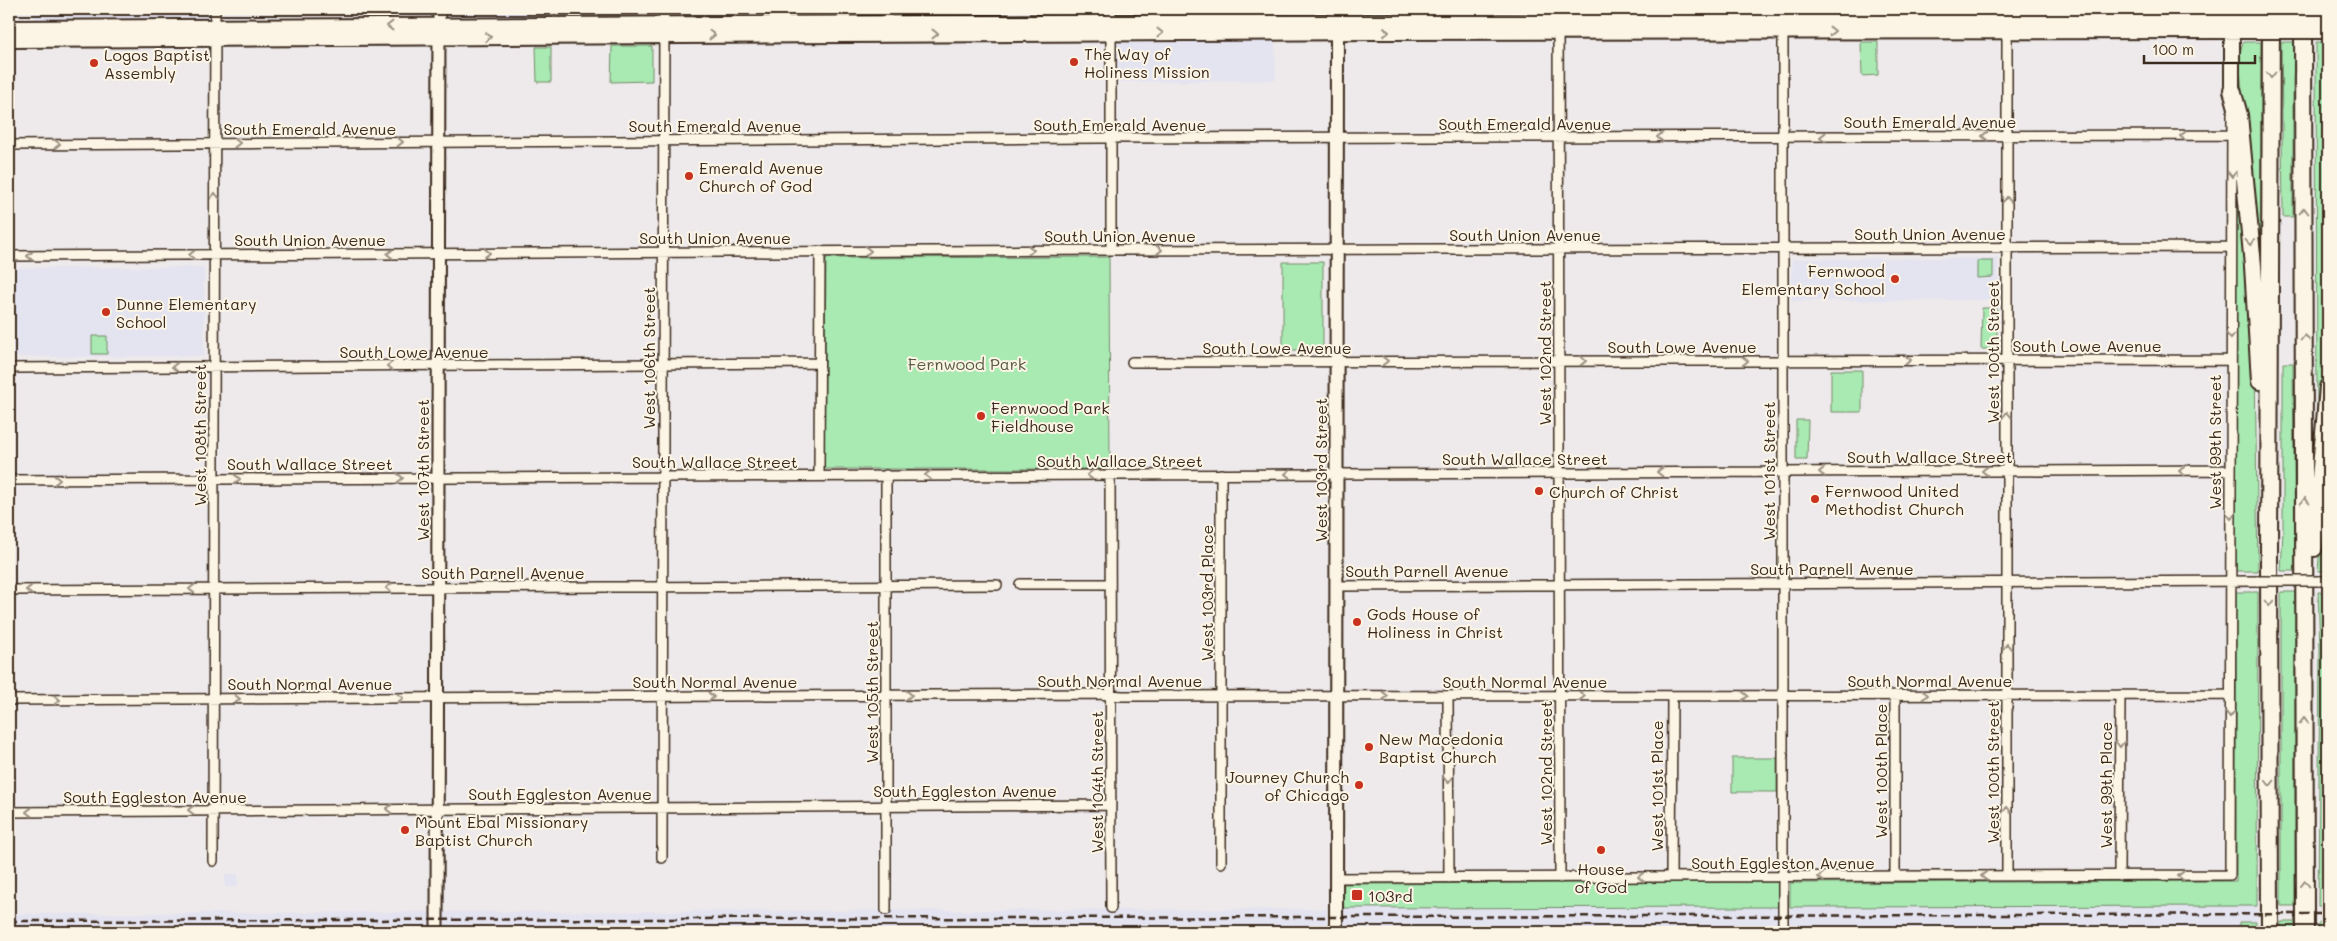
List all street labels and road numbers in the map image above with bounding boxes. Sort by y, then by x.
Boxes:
street label: South Emerald Avenue [1844,111,2016,132]
street label: South Emerald Avenue [1439,113,1611,134]
street label: South Emerald Avenue [1034,114,1206,135]
street label: South Emerald Avenue [629,115,801,136]
street label: South Emerald Avenue [224,118,396,139]
street label: South Union Avenue [1854,223,2006,244]
street label: South Union Avenue [1449,224,1601,245]
street label: South Union Avenue [1044,225,1196,246]
street label: South Union Avenue [639,227,791,248]
street label: South Union Avenue [234,229,386,250]
street label: West 102nd Street [1534,281,1555,425]
street label: West 100th Street [1982,281,2003,423]
street label: West 106th Street [638,287,659,429]
street label: South Lowe Avenue [2012,335,2162,356]
street label: South Lowe Avenue [1607,336,1757,357]
street label: South Lowe Avenue [1202,337,1352,358]
street label: South Lowe Avenue [339,341,489,362]
street label: West 108th Street [189,364,210,506]
street label: West 99th Street [2204,375,2225,509]
street label: West 103rd Street [1310,398,1331,542]
street label: West 107th Street [412,399,433,541]
street label: West 101st Street [1758,402,1779,540]
street label: South Wallace Street [1847,446,2013,467]
street label: South Wallace Street [1442,448,1608,469]
street label: South Wallace Street [1037,450,1203,471]
street label: South Wallace Street [632,451,798,472]
street label: South Wallace Street [227,453,393,474]
street label: West 103rd Place [1196,525,1217,661]
street label: South Parnell Avenue [1750,558,1914,579]
street label: South Parnell Avenue [1345,560,1509,581]
street label: South Parnell Avenue [421,562,585,583]
street label: West 105th Street [861,621,882,763]
street label: South Normal Avenue [1038,670,1202,691]
street label: South Normal Avenue [1848,670,2012,691]
street label: South Normal Avenue [633,671,797,692]
street label: South Normal Avenue [1443,671,1607,692]
street label: South Normal Avenue [228,673,392,694]
street label: West 102nd Street [1535,701,1556,845]
street label: West 100th Street [1982,701,2003,843]
street label: West 100th Place [1870,703,1891,839]
street label: West 104th Street [1086,711,1107,853]
street label: West 101st Place [1646,720,1667,852]
street label: West 99th Place [2095,721,2116,849]
street label: South Eggleston Avenue [873,780,1057,801]
street label: South Eggleston Avenue [468,783,652,804]
street label: South Eggleston Avenue [63,786,247,807]
street label: South Eggleston Avenue [1691,852,1875,873]

